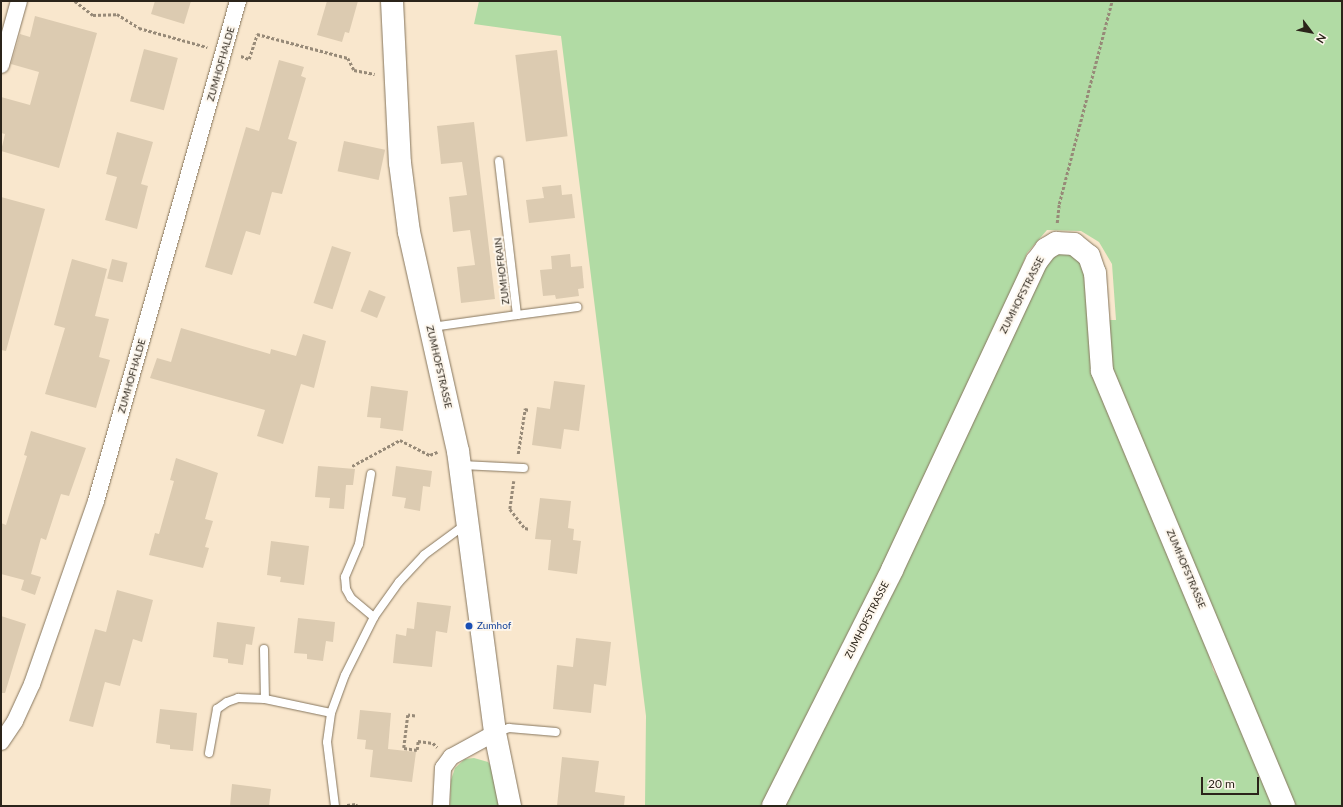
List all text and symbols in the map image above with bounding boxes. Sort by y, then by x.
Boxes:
north arrow [1291,12,1331,52]
street label: ZUMHOFHALDE [205,25,237,103]
text: N [1314,32,1329,46]
street label: ZUMHOFRAIN [492,237,512,305]
street label: ZUMHOFSTRASSE [997,255,1047,335]
street label: ZUMHOFSTRASSE [424,324,454,410]
street label: ZUMHOFHALDE [116,337,148,415]
street label: ZUMHOFSTRASSE [1164,528,1208,610]
street label: ZUMHOFSTRASSE [842,580,892,660]
place label: Zumhof [477,620,511,632]
marker: Zumhof [464,621,474,631]
scale bar [1203,769,1261,795]
text: 20 m [1208,776,1235,791]

